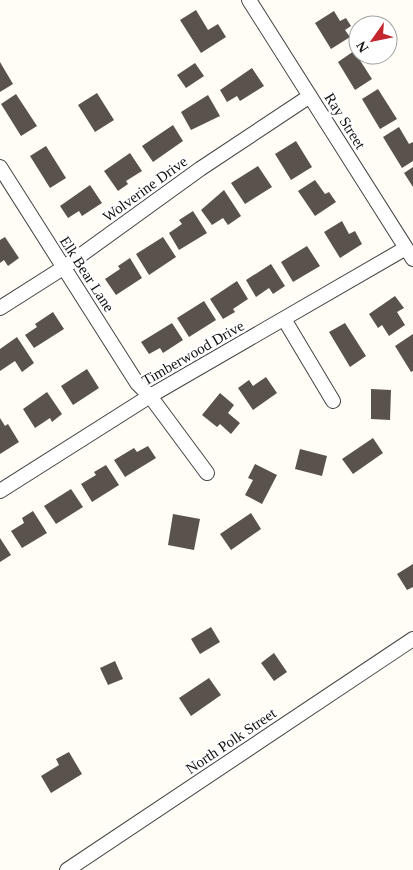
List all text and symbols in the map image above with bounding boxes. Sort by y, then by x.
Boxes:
north arrow [348,15,398,65]
text: N [353,38,372,55]
street label: Ray Street [322,90,369,153]
street label: Wolverine Drive [100,153,190,225]
street label: Elk Bear Lane [57,233,117,315]
street label: Timberwood Drive [139,317,247,389]
street label: North Polk Street [183,705,280,777]

